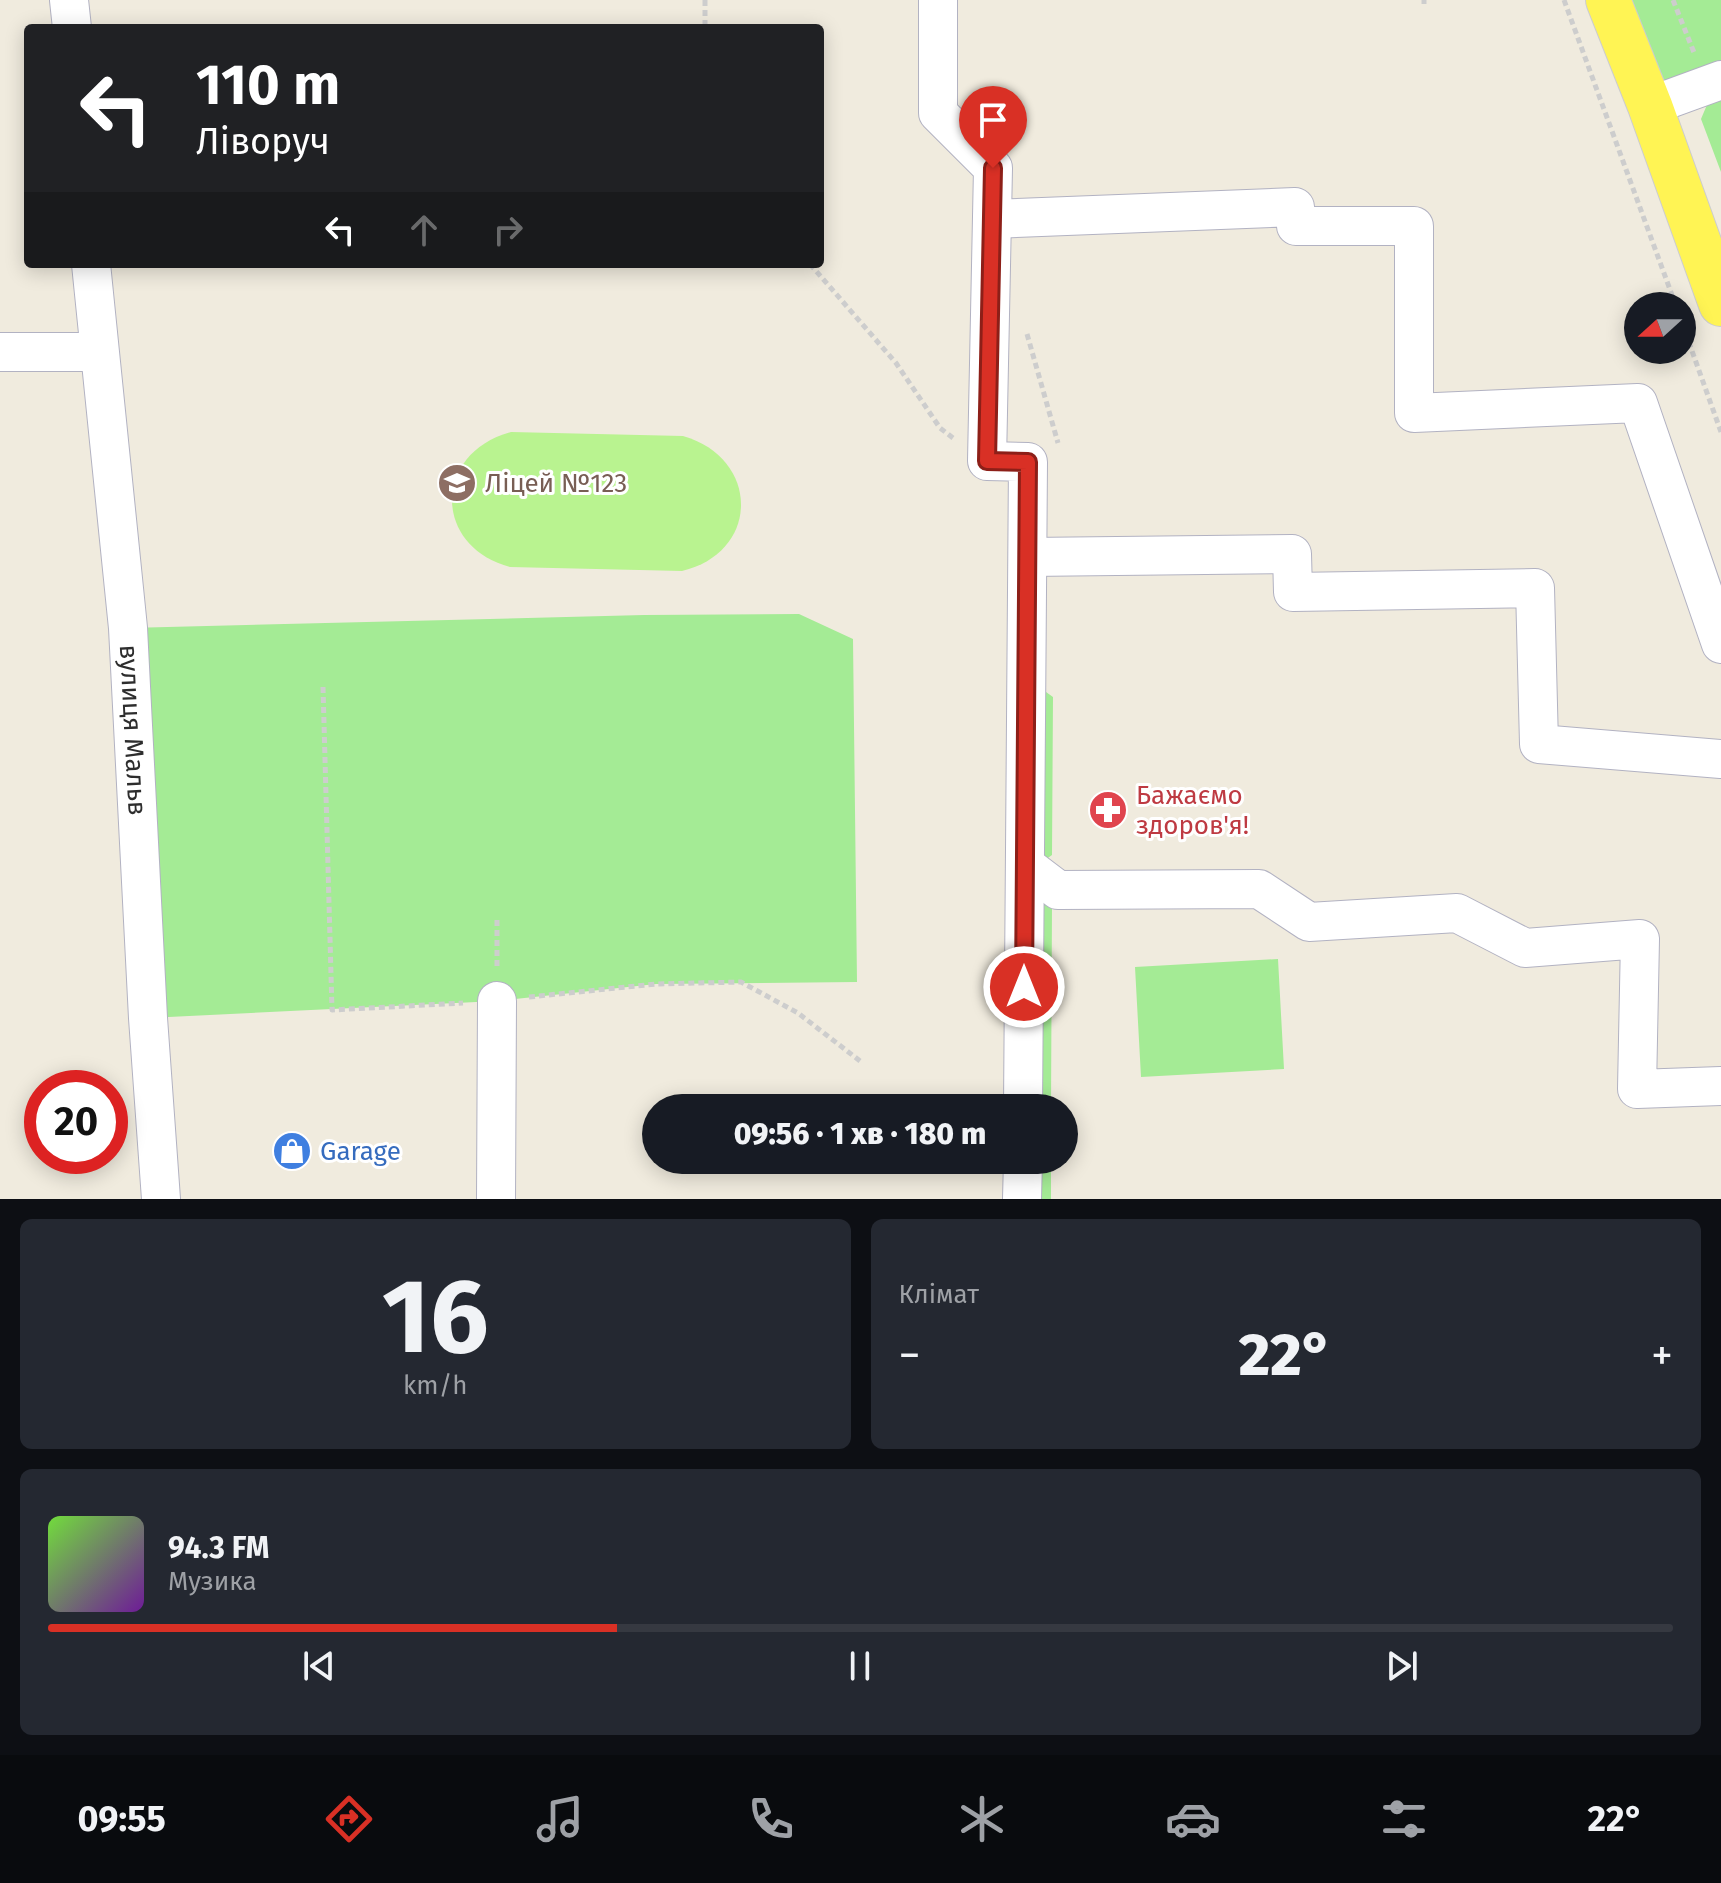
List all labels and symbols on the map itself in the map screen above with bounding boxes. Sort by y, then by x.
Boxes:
pin [959,86,1027,168]
north arrow [1624,292,1696,364]
school or university icon: Ліцей №123 [436,462,478,504]
place label: Ліцей №123 [485,468,627,499]
street label: вулиця Мальв [113,644,153,816]
place label: Бажаємо здоров'я! [1136,780,1249,841]
pharmacy icon: Бажаємо здоров'я! [1087,789,1129,831]
position arrow [982,945,1066,1029]
speed limit sign: 20 [24,1070,128,1174]
shop icon: Garage [271,1130,313,1172]
place label: Garage [320,1136,401,1167]

